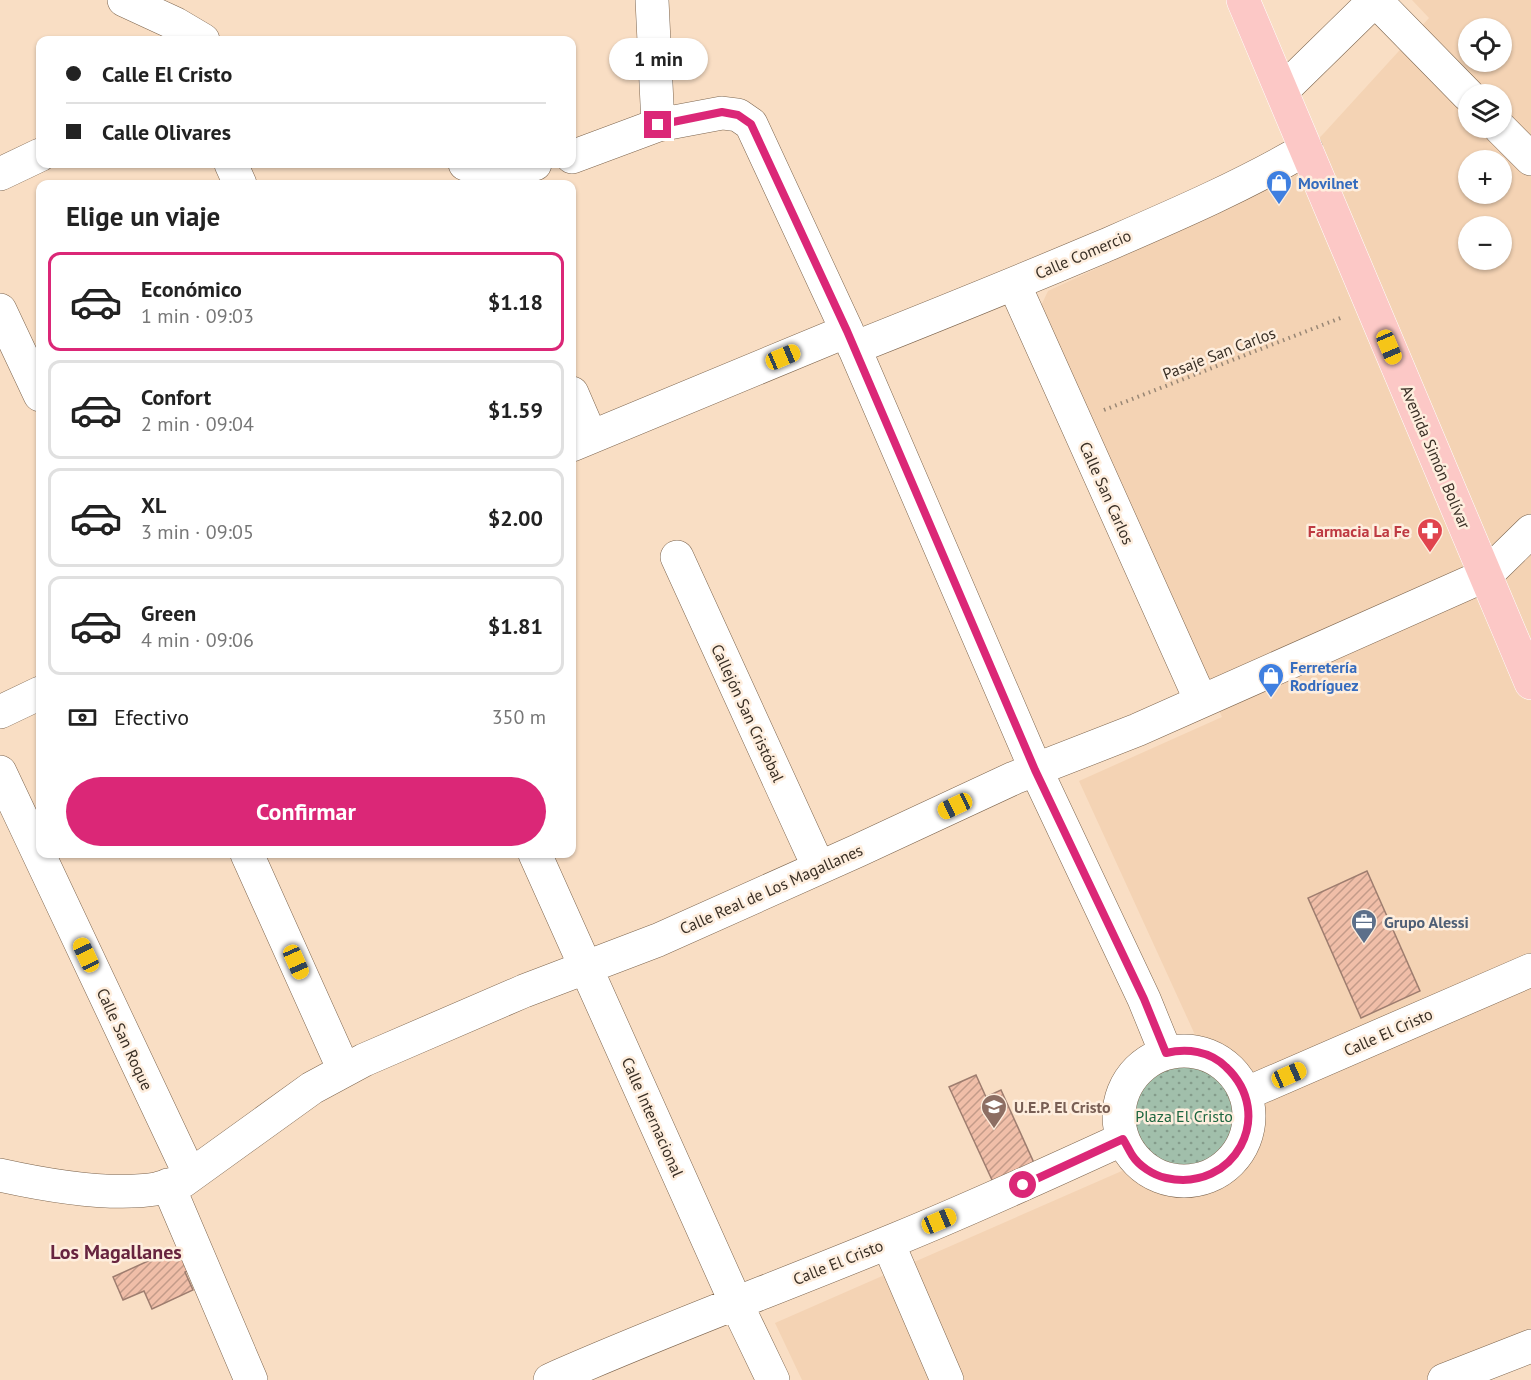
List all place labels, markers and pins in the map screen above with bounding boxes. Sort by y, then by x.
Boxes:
shop icon: Movilnet [1264,168,1294,206]
place label: Movilnet [1298,173,1359,193]
pharmacy icon: Farmacia La Fe [1415,516,1445,554]
place label: Farmacia La Fe [1308,521,1410,541]
place label: Ferretería Rodríguez [1290,657,1359,695]
shop icon: Ferretería Rodríguez [1256,661,1286,699]
office icon: Grupo Alessi [1349,907,1379,945]
place label: Grupo Alessi [1384,912,1469,932]
school or university icon: U.E.P. El Cristo [979,1092,1009,1130]
place label: U.E.P. El Cristo [1014,1097,1111,1117]

